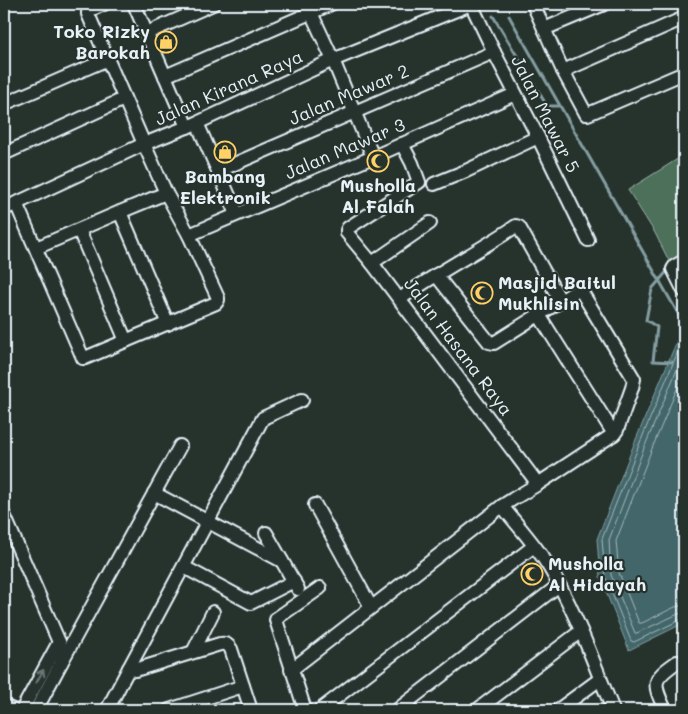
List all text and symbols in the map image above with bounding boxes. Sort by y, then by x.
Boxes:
place label: Toko Rizky Barokah [53,19,150,64]
shop icon: Toko Rizky Barokah [154,30,178,54]
street label: Jalan Kirana Raya [151,44,306,130]
street label: Jalan Mawar 5 [506,51,586,176]
street label: Jalan Mawar 2 [285,58,412,130]
street label: Jalan Mawar 3 [281,112,409,184]
shop icon: Bambang Elektronik [213,140,237,164]
mosque icon: Musholla Al Falah [366,149,390,173]
place label: Bambang Elektronik [179,164,271,209]
place label: Musholla Al Falah [340,173,416,218]
place label: Masjid Baitul Mukhlisin [498,270,616,315]
street label: Jalan Hasana Raya [399,273,519,420]
mosque icon: Masjid Baitul Mukhlisin [470,281,494,305]
place label: Musholla Al Hidayah [548,551,646,596]
mosque icon: Musholla Al Hidayah [520,562,544,586]
one-way arrow [36,670,46,684]

